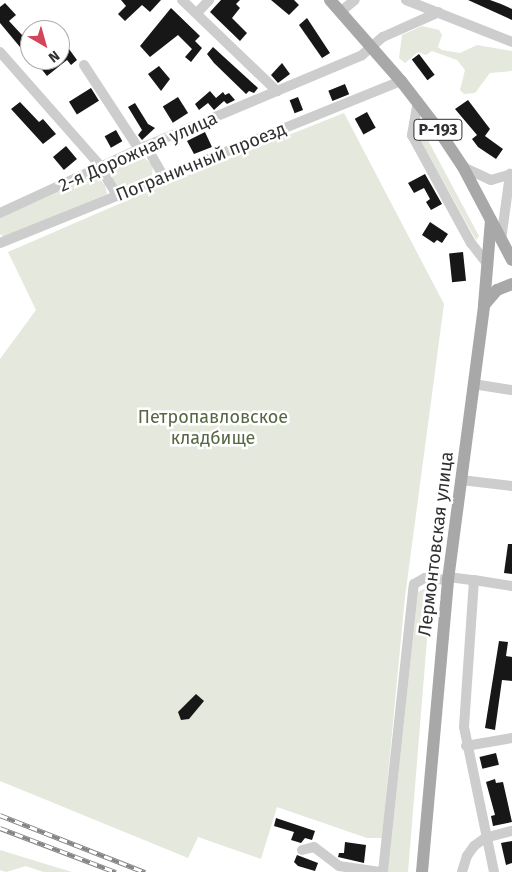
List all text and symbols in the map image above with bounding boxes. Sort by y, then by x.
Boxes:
north arrow [20,20,70,70]
text: N [45,47,63,66]
street label: 2-я Дорожная улица [55,107,221,197]
road number: Р-193 [413,116,463,144]
street label: Пограничный проезд [113,118,289,206]
park label: Петропавловское кладбище [138,407,288,449]
street label: Лермонтовская улица [414,450,458,638]

